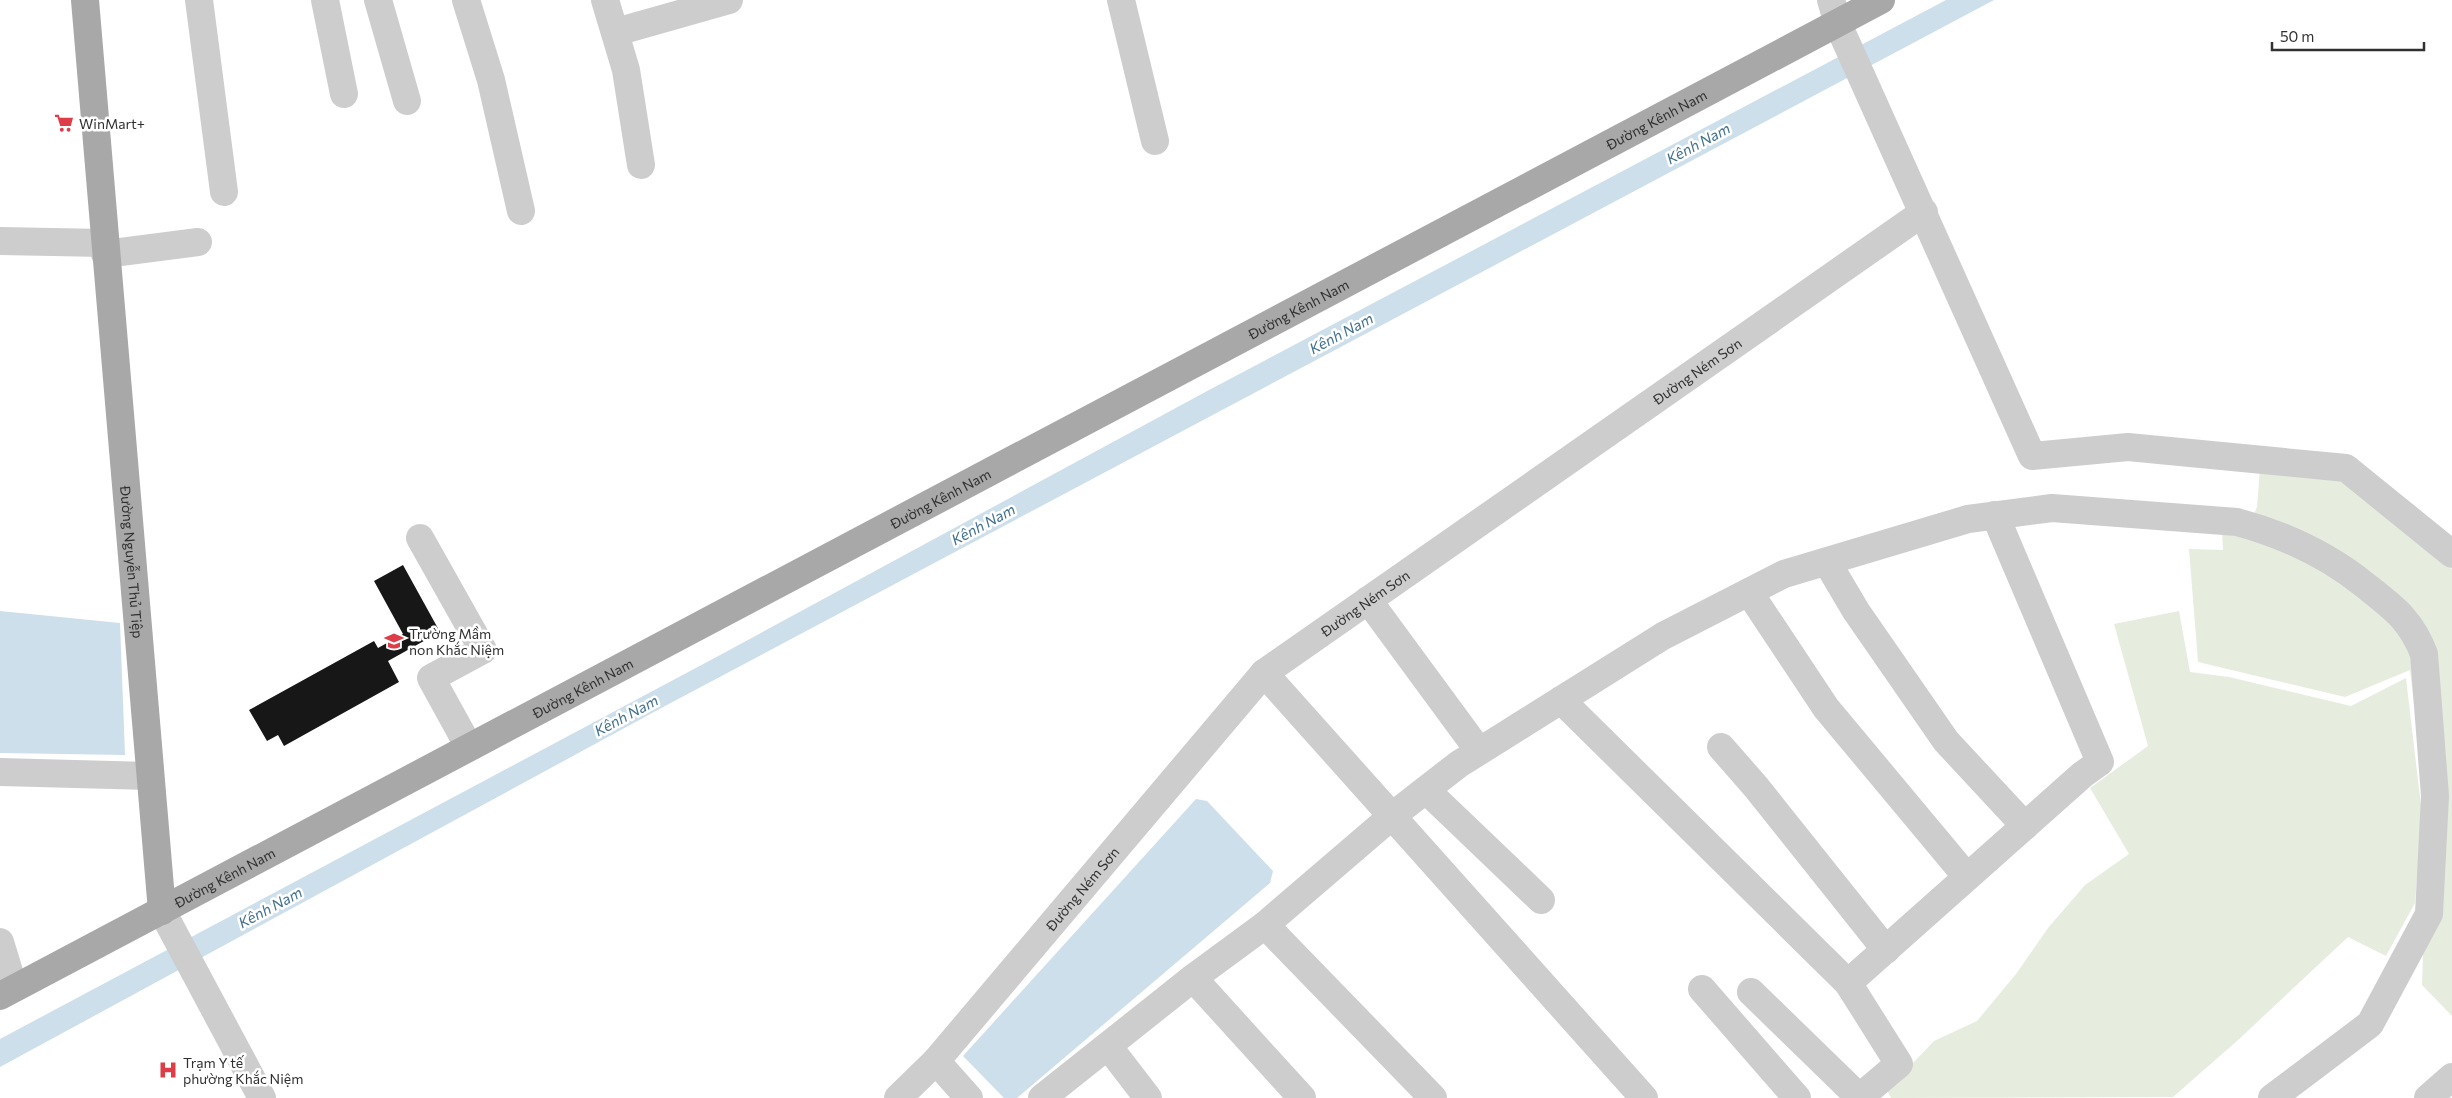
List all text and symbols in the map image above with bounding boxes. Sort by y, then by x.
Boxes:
scale bar [2272,20,2424,52]
text: 50 m [2280,27,2314,45]
street label: Đường Kênh Nam [1603,85,1709,153]
supermarket icon: WinMart+ [53,112,75,134]
place label: WinMart+ [79,115,145,132]
water label: Kênh Nam [1663,119,1733,167]
street label: Đường Kênh Nam [1245,274,1351,342]
water label: Kênh Nam [1306,309,1376,357]
street label: Đường Ném Sơn [1648,334,1744,408]
street label: Đường Kênh Nam [887,463,993,531]
street label: Đường Nguyễn Thủ Tiệp [117,484,147,639]
water label: Kênh Nam [948,500,1018,548]
street label: Đường Ném Sơn [1316,566,1412,640]
place label: Trường Mầm non Khắc Niệm [409,625,504,658]
school or university icon: Trường Mầm non Khắc Niệm [383,630,405,652]
street label: Đường Kênh Nam [529,653,635,721]
water label: Kênh Nam [591,691,661,739]
street label: Đường Kênh Nam [171,842,277,910]
street label: Đường Ném Sơn [1041,843,1122,935]
water label: Kênh Nam [235,883,305,931]
place label: Trạm Y tế phường Khắc Niệm [183,1054,303,1087]
hospital icon: Trạm Y tế phường Khắc Niệm [157,1059,179,1081]

